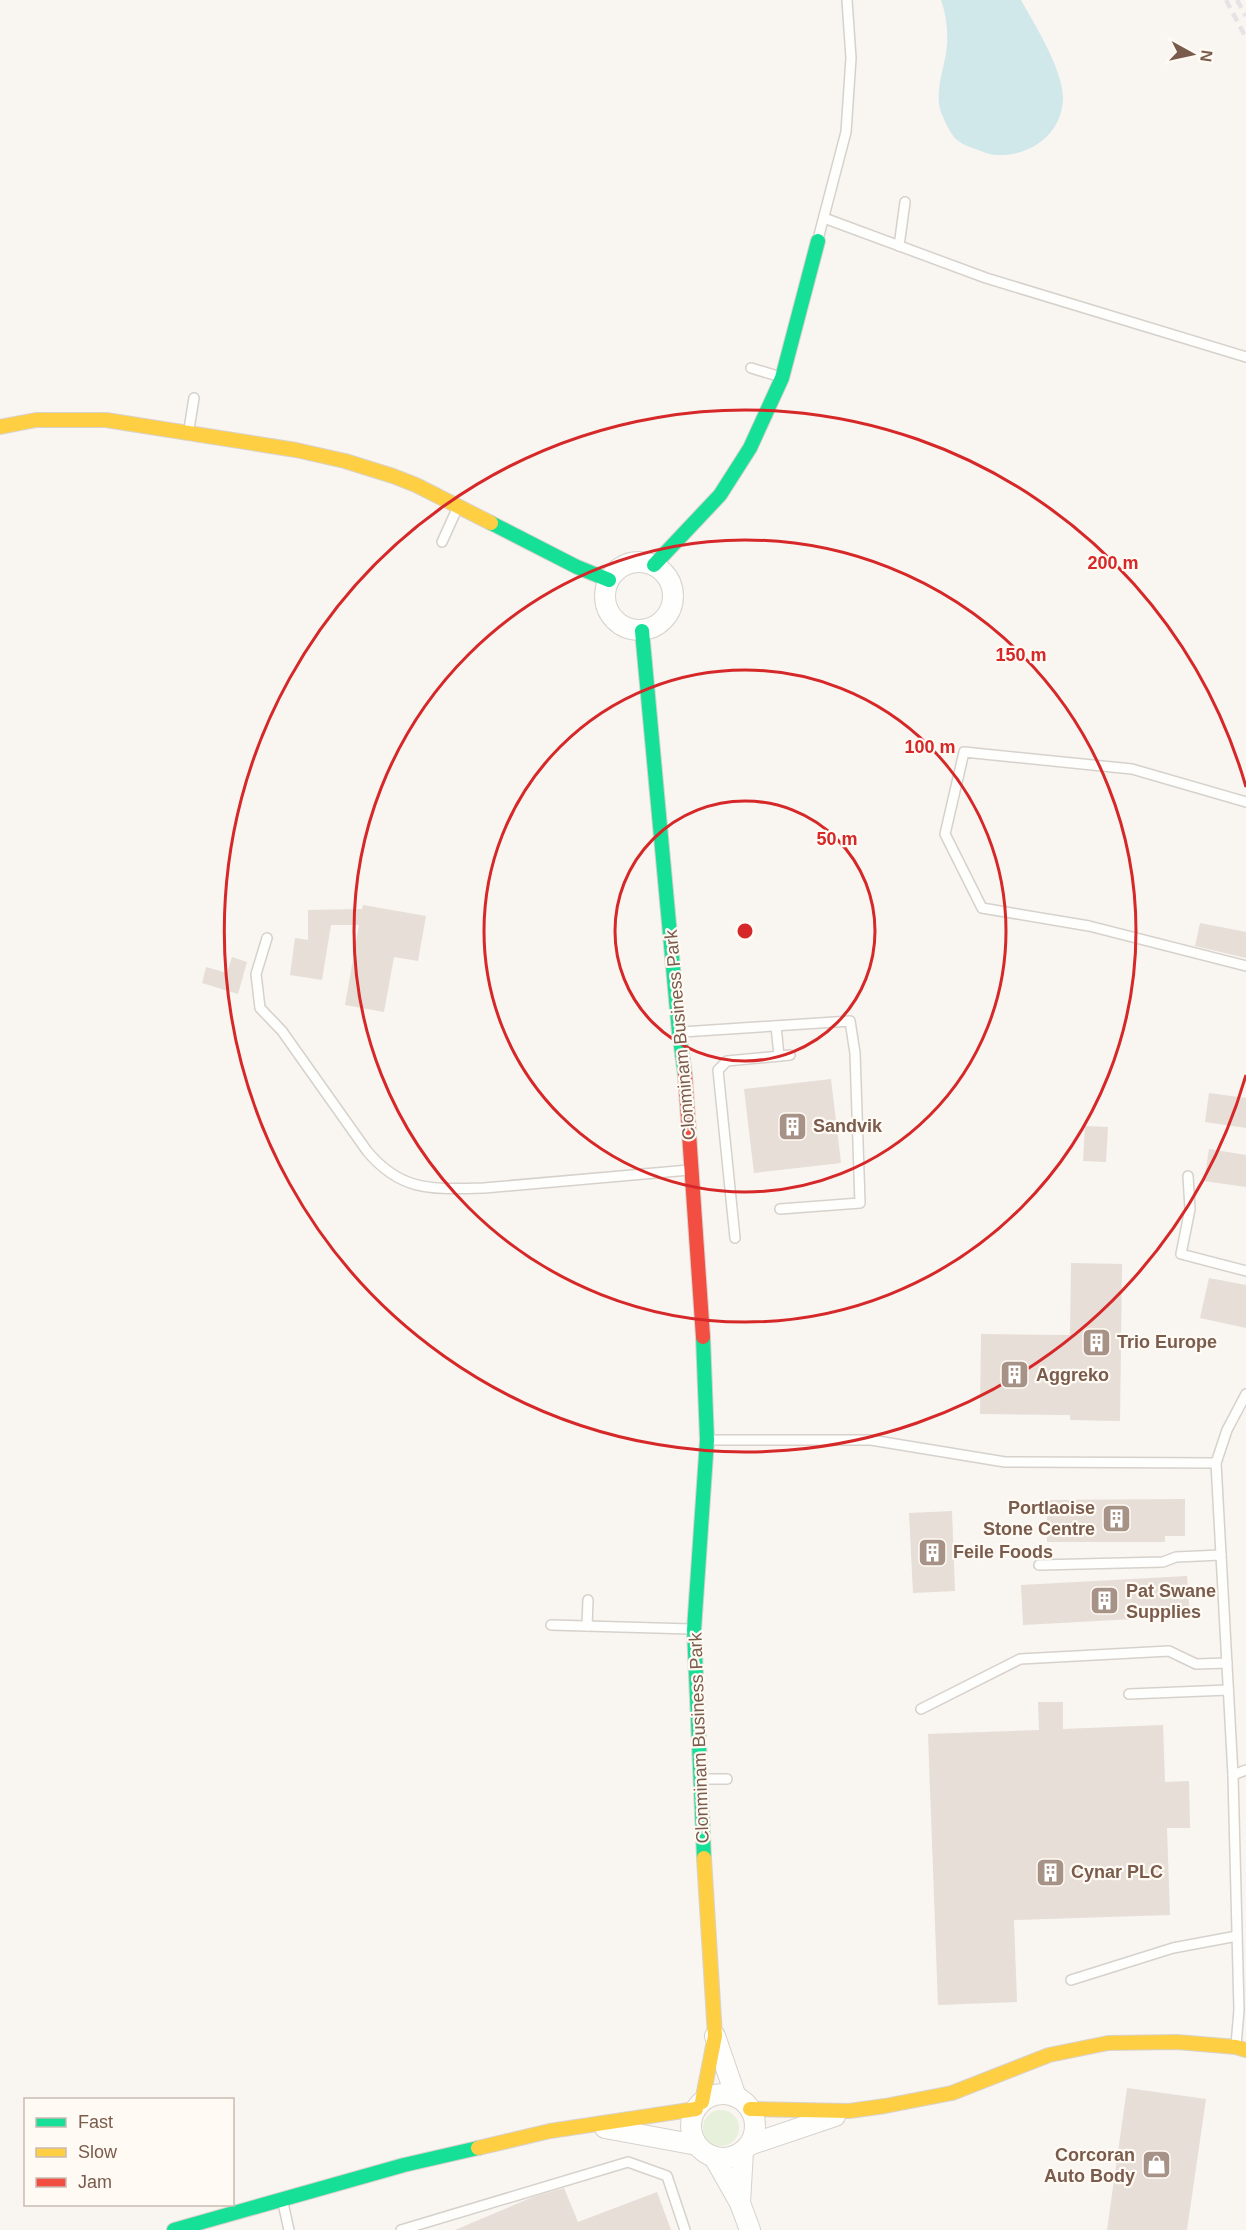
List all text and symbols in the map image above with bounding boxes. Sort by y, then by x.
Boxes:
north arrow [1162,24,1222,84]
text: N [1197,49,1216,63]
text: 200 m [1087,553,1139,573]
text: 150 m [995,645,1047,665]
text: 100 m [904,737,956,757]
text: 50 m [816,829,858,849]
centre of rings [735,921,755,941]
street label: Clonminam Business Park [661,928,699,1141]
building icon: Sandvik [776,1110,808,1142]
place label: Sandvik [813,1116,883,1136]
building icon: Trio Europe [1080,1326,1112,1358]
place label: Trio Europe [1117,1332,1217,1352]
building icon: Aggreko [999,1359,1031,1391]
place label: Aggreko [1036,1365,1109,1385]
place label: Portlaoise Stone Centre [983,1498,1095,1539]
building icon: Portlaoise Stone Centre [1100,1502,1132,1534]
building icon: Feile Foods [916,1536,948,1568]
place label: Feile Foods [953,1542,1053,1562]
place label: Pat Swane Supplies [1126,1581,1216,1622]
building icon: Pat Swane Supplies [1089,1585,1121,1617]
street label: Clonminam Business Park [685,1631,713,1844]
building icon: Cynar PLC [1034,1856,1066,1888]
place label: Cynar PLC [1071,1862,1163,1882]
legend [24,2098,234,2206]
text: Fast [78,2112,113,2132]
text: Slow [78,2142,118,2162]
place label: Corcoran Auto Body [1044,2145,1135,2186]
shop icon: Corcoran Auto Body [1140,2149,1172,2181]
text: Jam [78,2172,112,2192]

